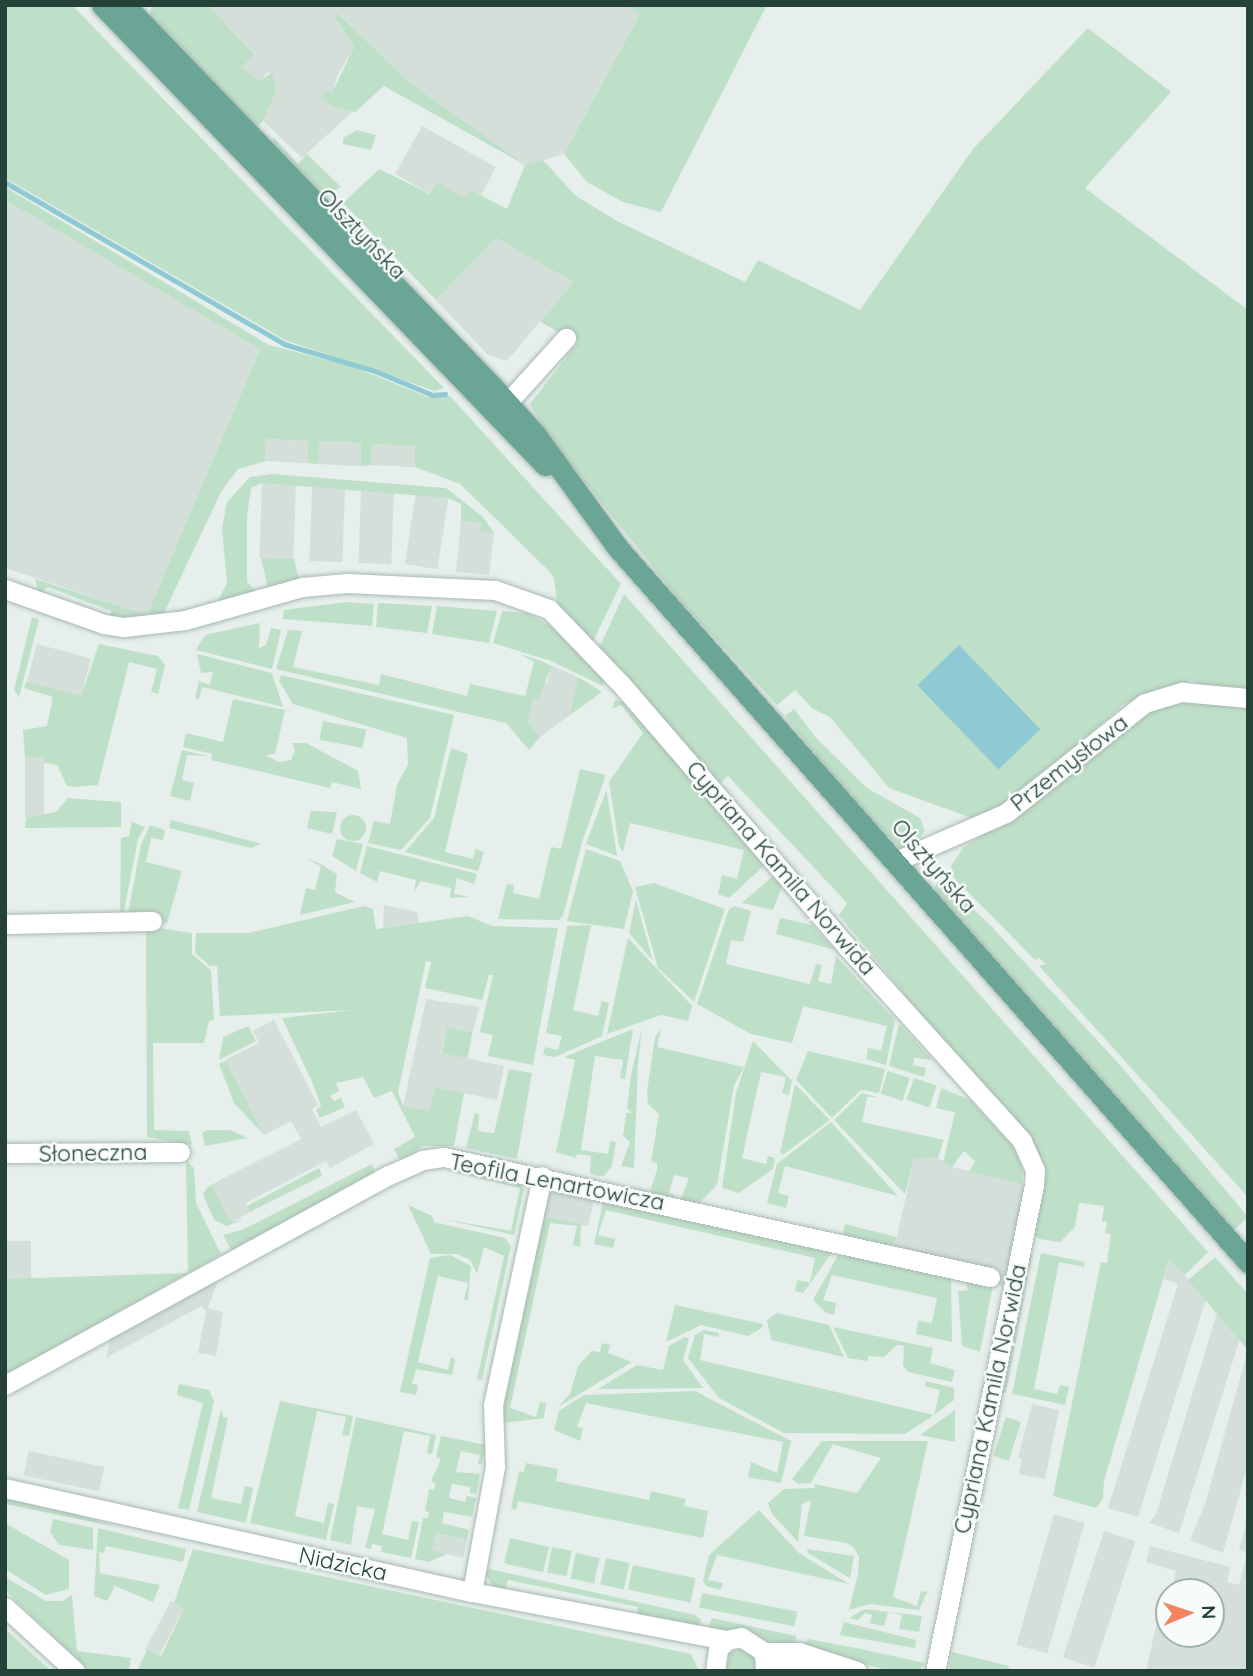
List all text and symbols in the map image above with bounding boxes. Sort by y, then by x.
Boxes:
street label: Olsztyńska [312,183,412,285]
street label: Przemysłowa [1005,709,1133,817]
street label: Cypriana Kamila Norwida [680,755,882,981]
street label: Olsztyńska [886,813,982,919]
street label: Słoneczna [38,1138,148,1168]
street label: Teofila Lenartowicza [447,1148,667,1216]
street label: Cypriana Kamila Norwida [948,1262,1032,1536]
street label: Nidzicka [296,1541,390,1587]
north arrow [1155,1578,1225,1648]
text: N [1197,1605,1221,1620]

